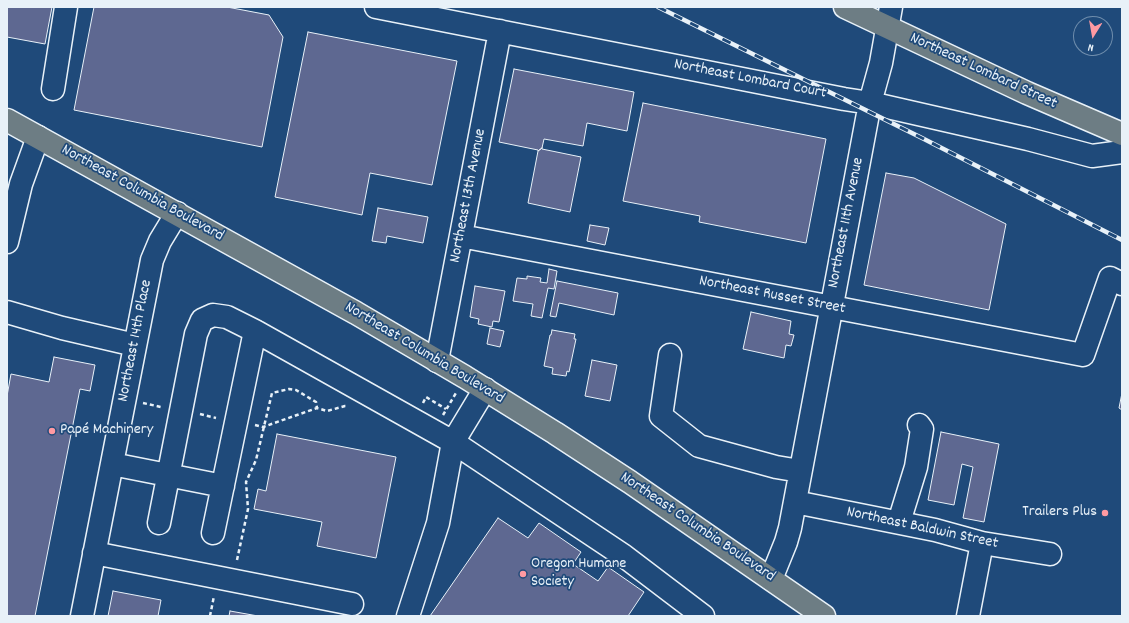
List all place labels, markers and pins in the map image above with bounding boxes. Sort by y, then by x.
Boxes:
place label: Papé Machinery [60,421,153,441]
marker: Papé Machinery [47,426,57,436]
place label: Trailers Plus [1022,503,1097,523]
marker: Trailers Plus [1100,508,1110,518]
place label: Oregon Humane Society [531,555,626,593]
marker: Oregon Humane Society [518,569,528,579]

